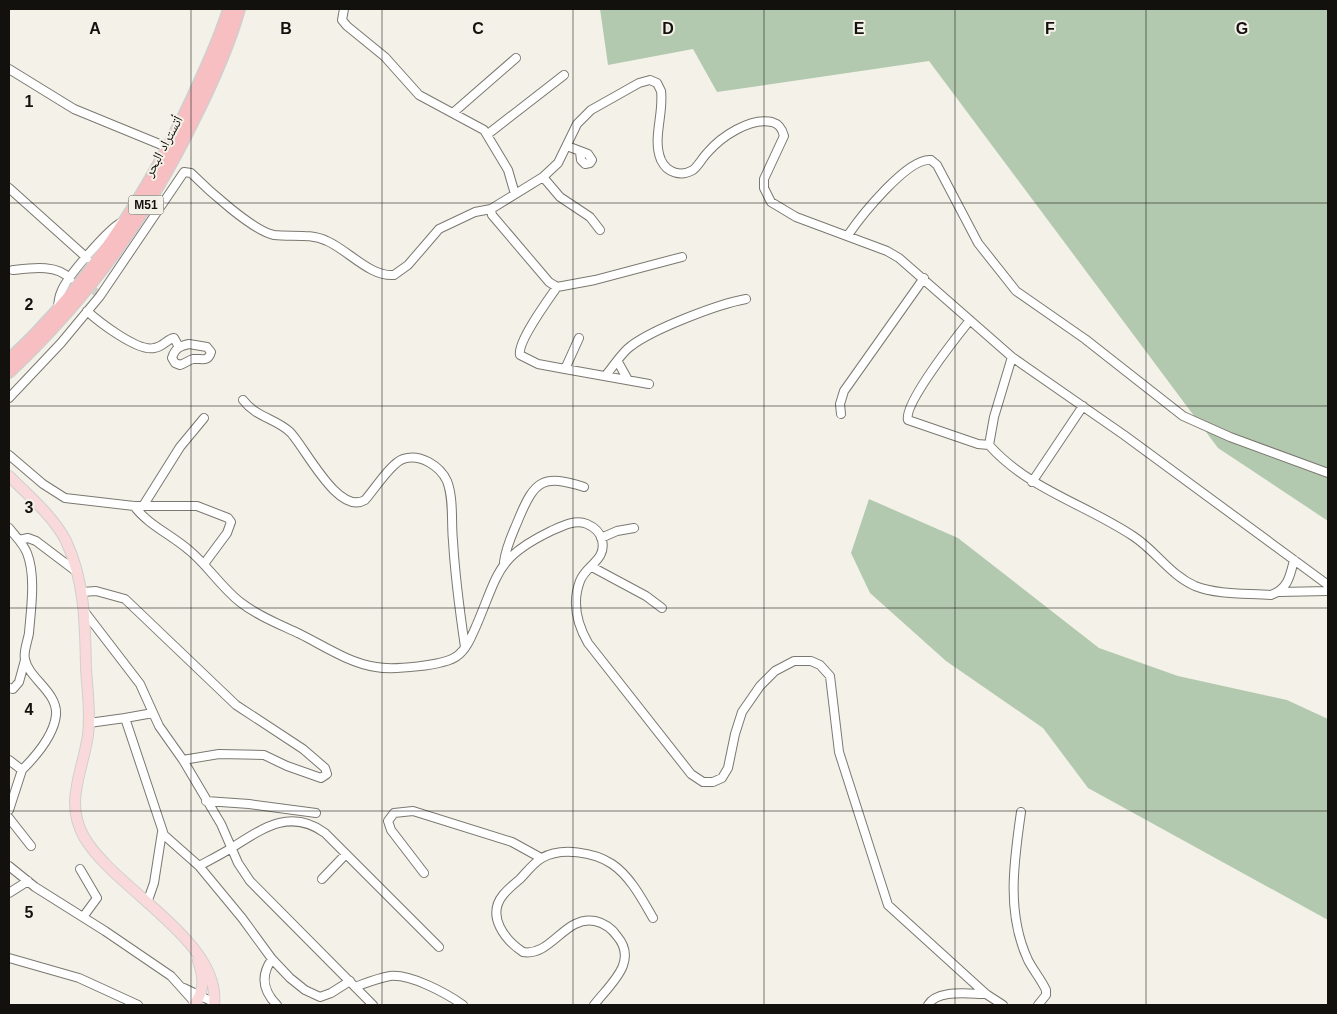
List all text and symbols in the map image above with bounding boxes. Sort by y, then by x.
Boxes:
text: A [89,20,101,37]
text: B [280,20,292,37]
text: C [472,20,484,37]
text: D [662,20,674,37]
text: E [854,20,865,37]
text: F [1045,20,1055,37]
text: G [1236,20,1248,37]
text: 1 [25,93,34,110]
street label: أتستراد البحر [140,113,187,180]
road number: M51 [128,196,164,214]
text: 2 [25,296,34,313]
text: 3 [25,499,34,516]
text: 4 [25,701,34,718]
text: 5 [25,904,34,921]

